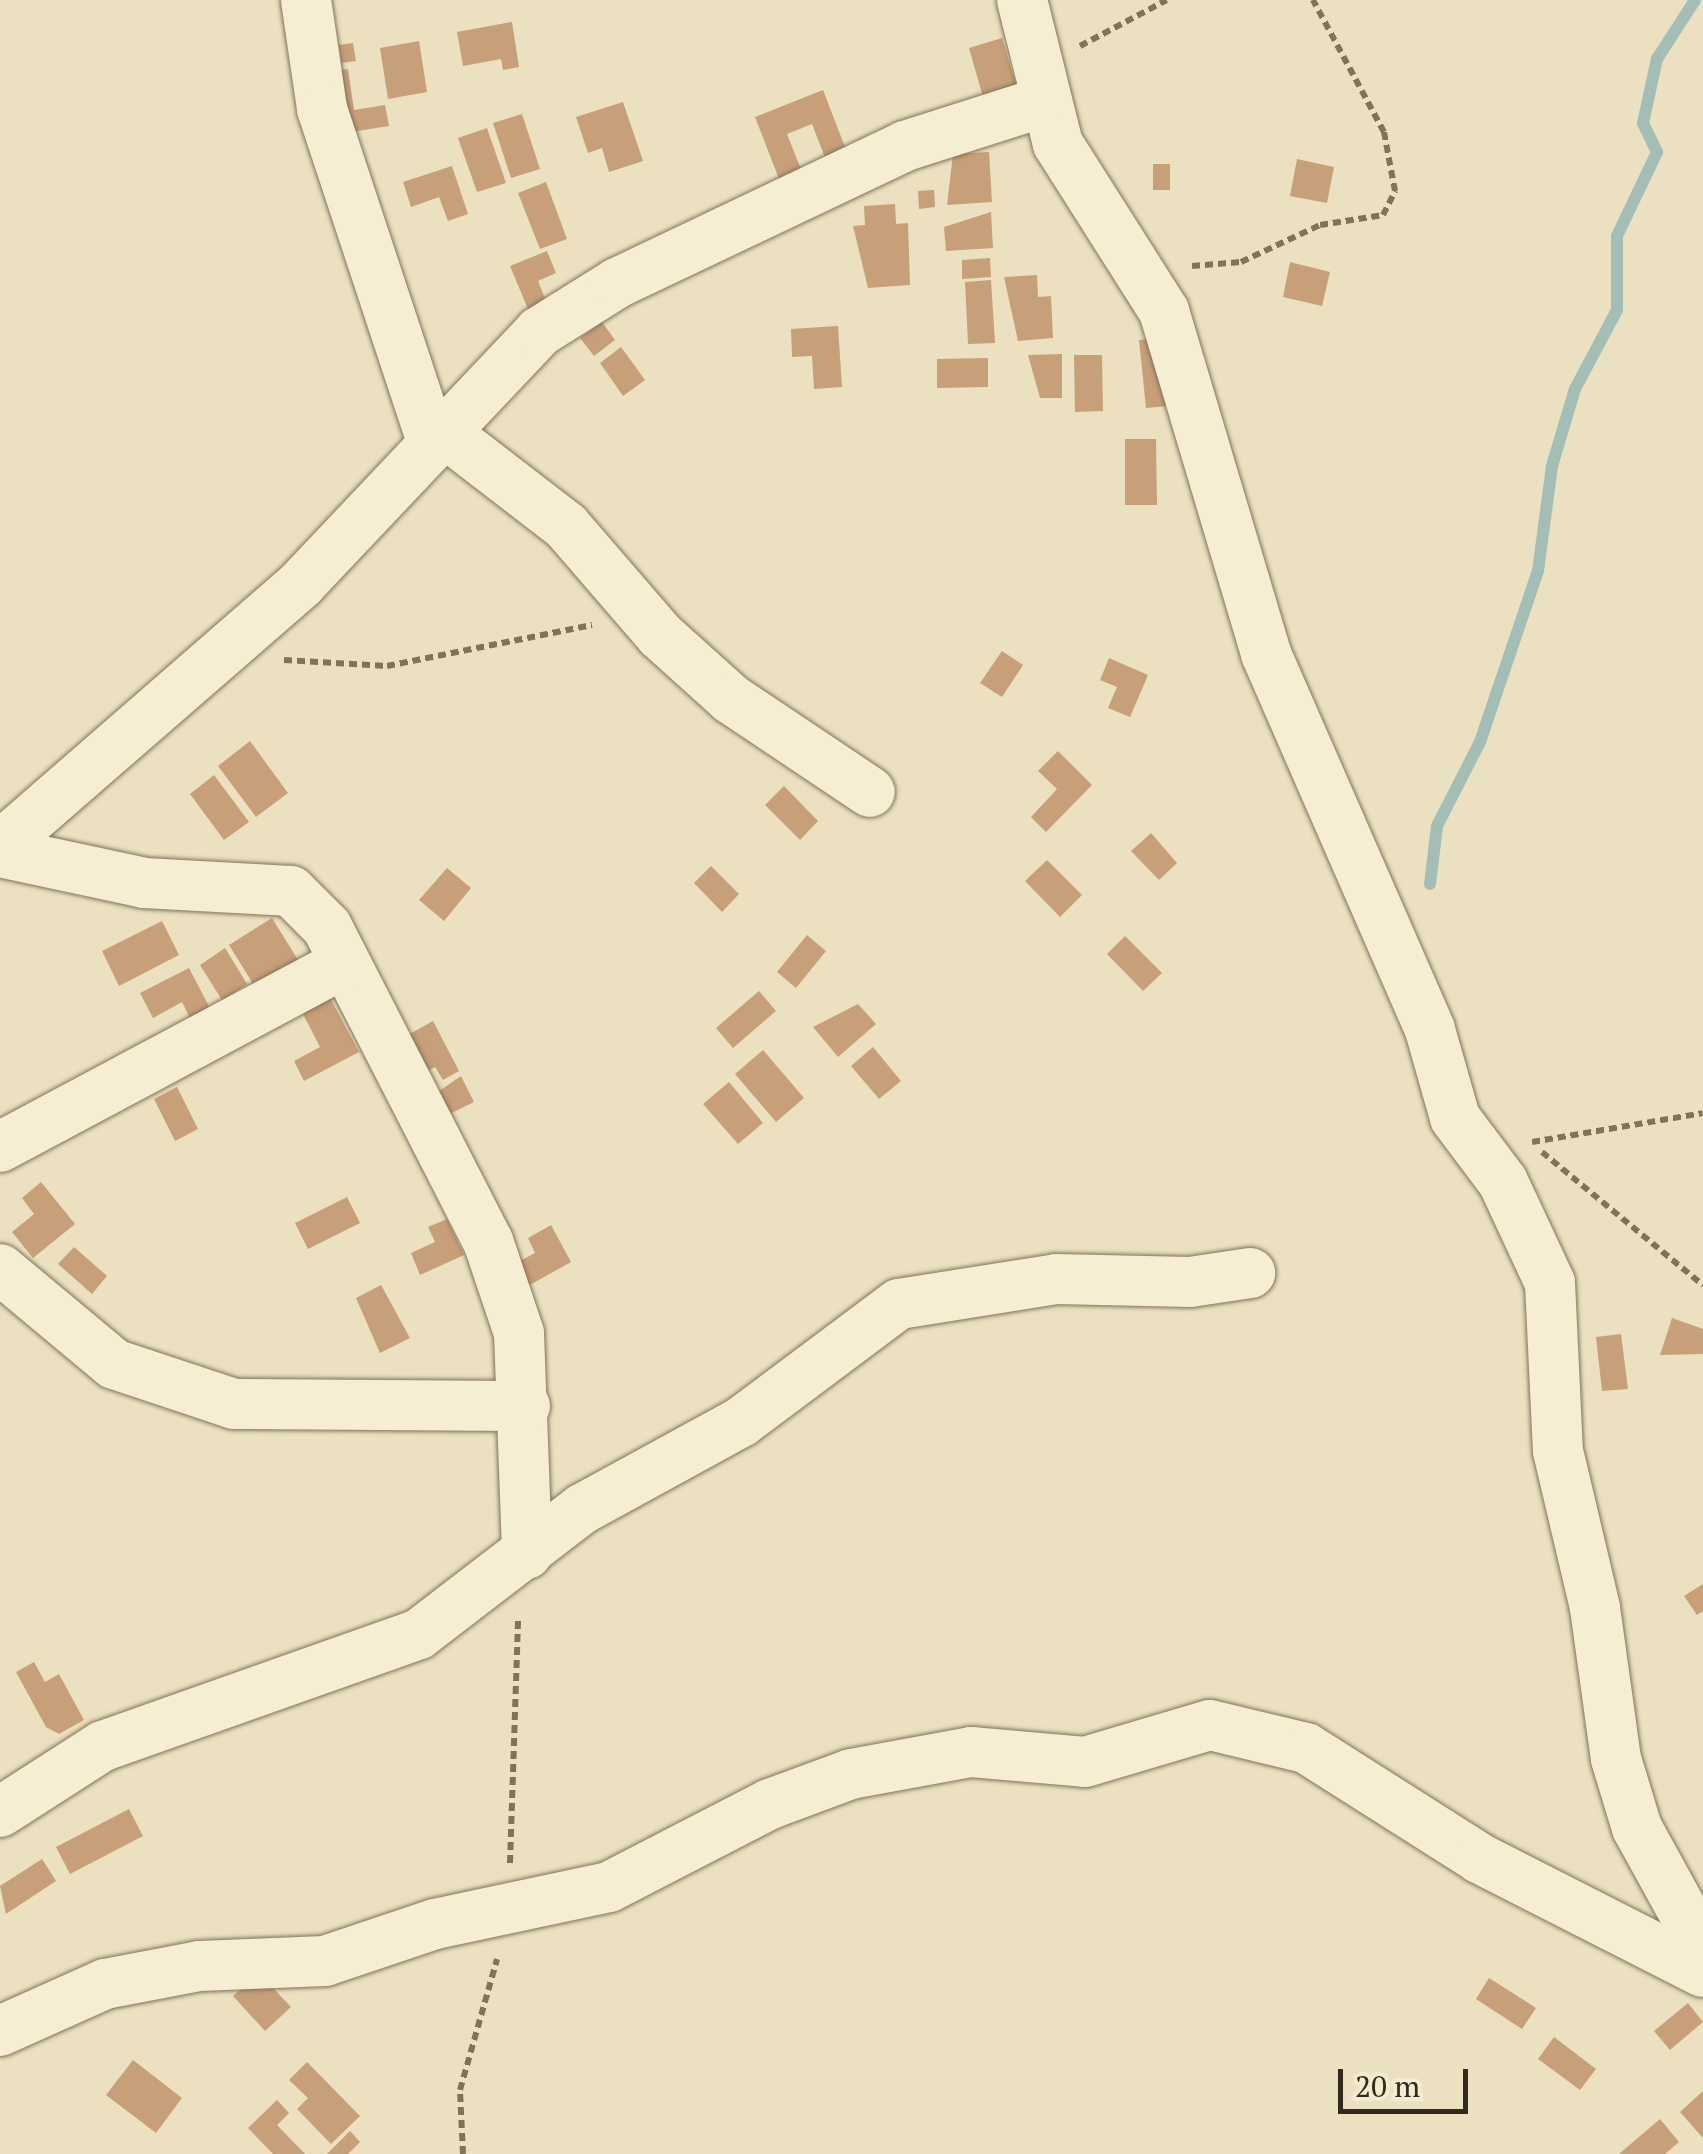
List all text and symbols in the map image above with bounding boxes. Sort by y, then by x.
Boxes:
scale bar [1343,2049,1473,2111]
text: 20 m [1355,2066,1420,2106]

